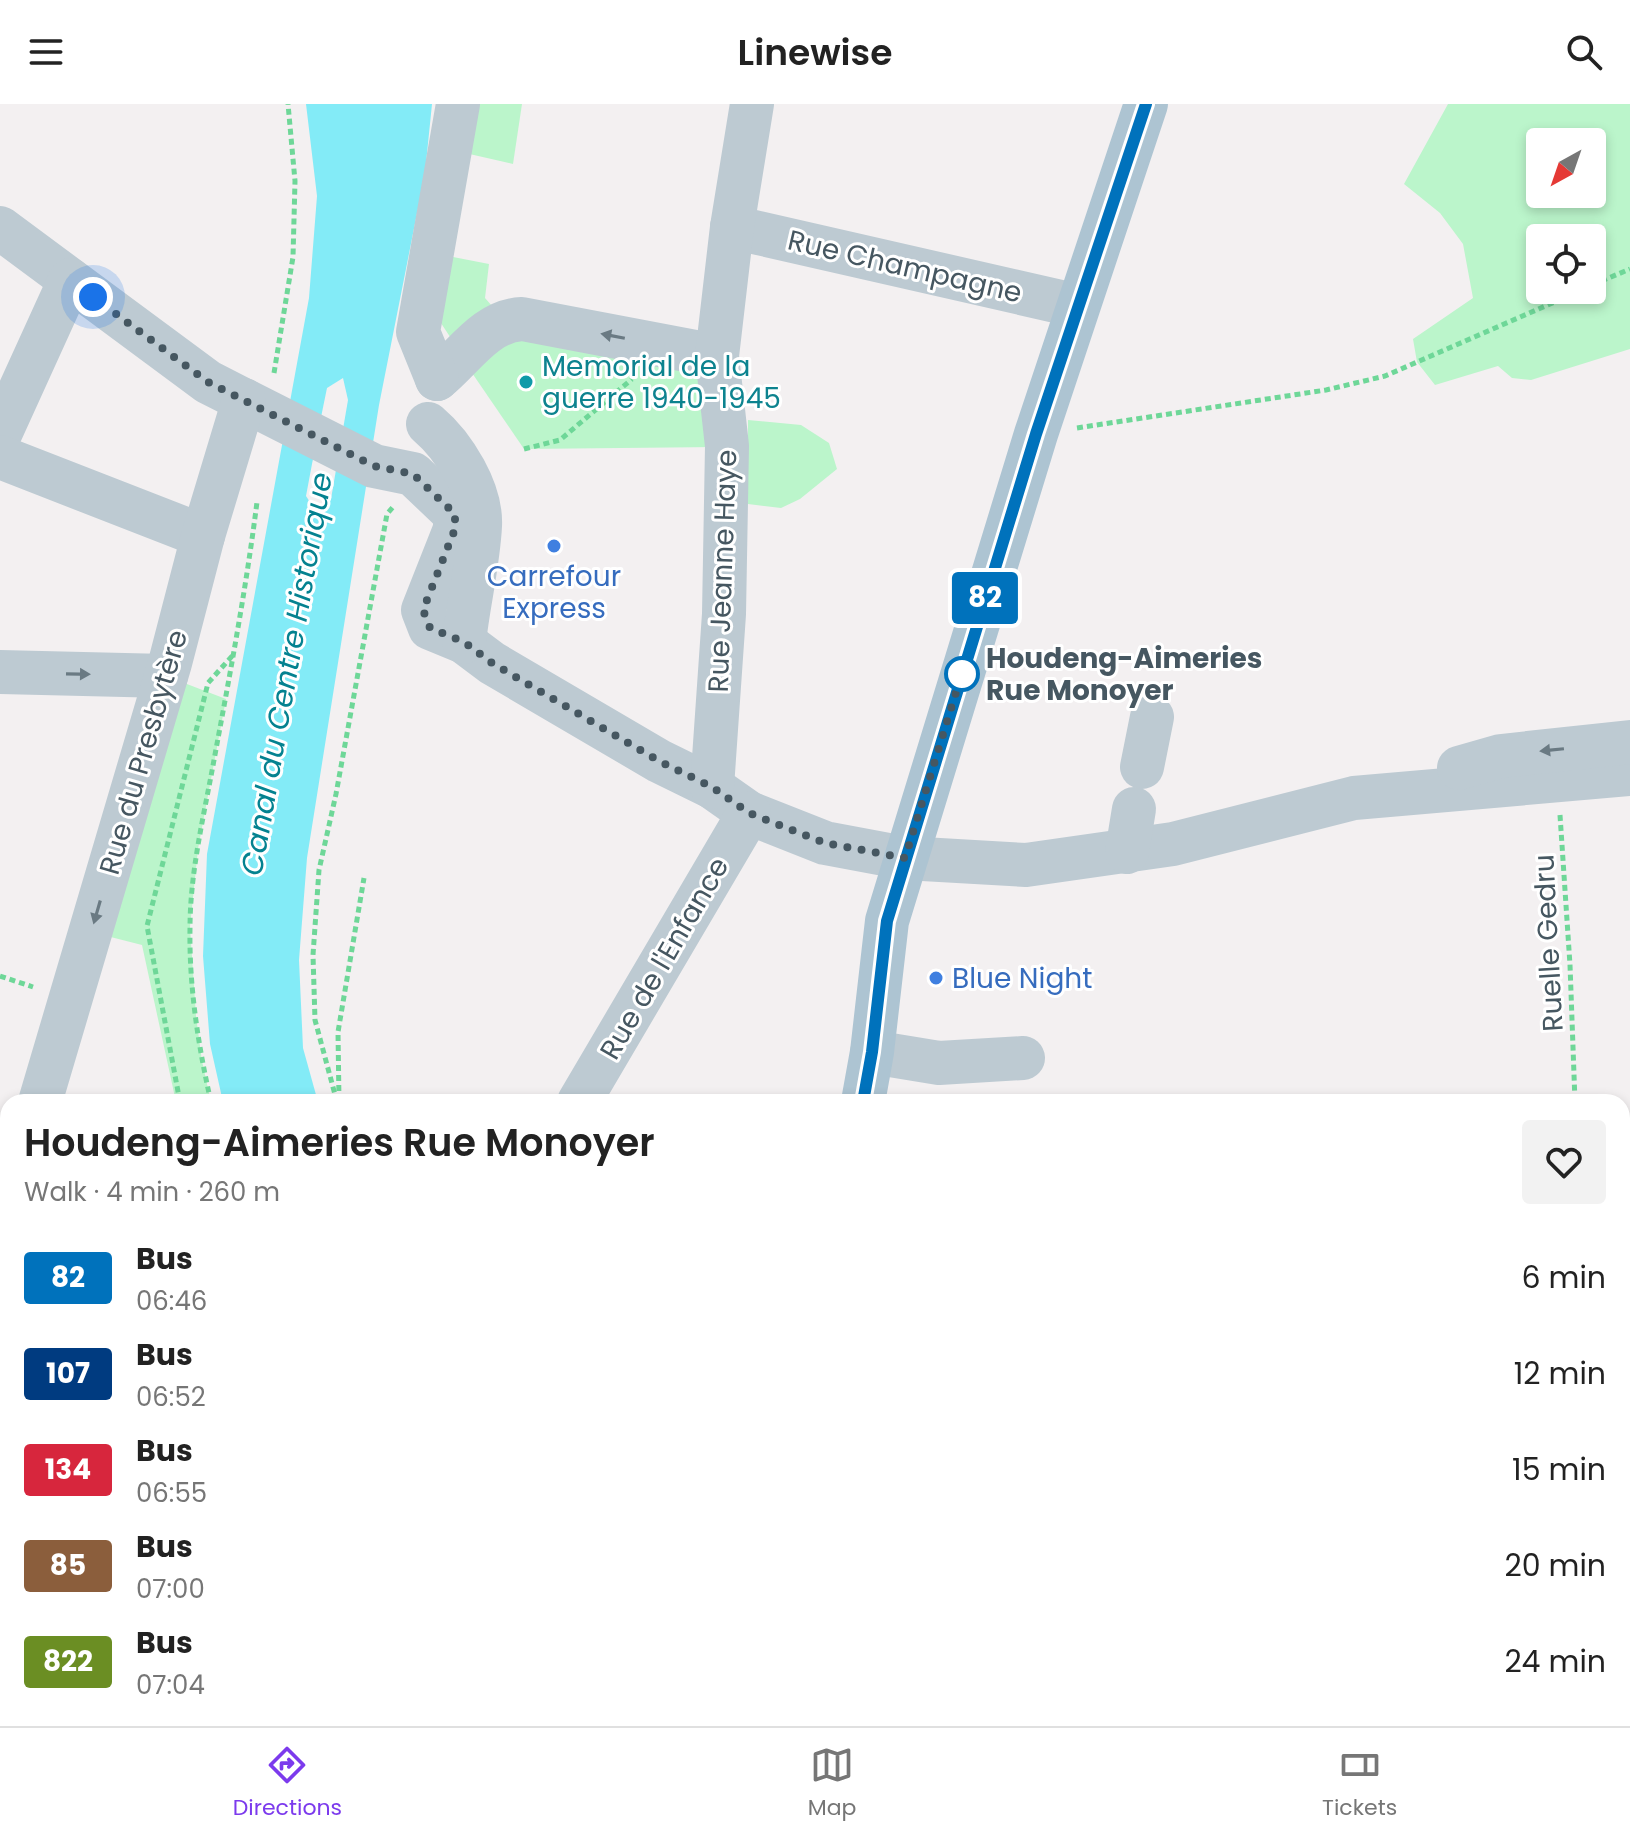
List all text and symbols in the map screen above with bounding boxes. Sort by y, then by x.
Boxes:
text: Linewise [738,27,892,78]
icon: menu [24,30,68,74]
icon: search [1562,30,1606,74]
north arrow [1526,128,1606,208]
map controls [1526,128,1606,304]
street label: Rue Champagne [784,221,1026,312]
button: locate [1526,224,1606,304]
your location [73,277,113,317]
one-way arrow [600,330,625,342]
place label: Memorial de la guerre 1940-1945 [542,347,781,418]
marker: Memorial de la guerre 1940-1945 [517,373,535,391]
street label: Rue Jeanne Haye [699,449,746,693]
water label: Canal du Centre Historique [230,469,343,879]
marker: Carrefour Express [545,537,563,555]
place label: Carrefour Express [487,557,621,628]
line badge: 82 [949,572,1021,624]
text: 82 [968,578,1002,617]
street label: Rue du Presbytère [90,625,197,879]
place label: Houdeng-Aimeries Rue Monoyer [986,639,1262,710]
marker: Houdeng-Aimeries Rue Monoyer [945,657,979,691]
one-way arrow [66,668,91,680]
one-way arrow [1540,744,1565,757]
street label: Rue de l'Enfance [591,850,738,1067]
street label: Ruelle Gedru [1524,853,1573,1033]
one-way arrow [90,900,103,924]
place label: Blue Night [952,959,1092,998]
marker: Blue Night [927,969,945,987]
text: Houdeng-Aimeries Rue Monoyer [24,1116,655,1169]
button: heart [1522,1120,1606,1204]
text: Walk · 4 min · 260 m [24,1174,280,1210]
text: Bus [136,1237,193,1280]
text: 6 min [1521,1256,1606,1299]
text: 82 [51,1258,85,1297]
text: 06:46 [136,1283,207,1319]
text: Bus [136,1333,193,1376]
text: 12 min [1514,1352,1606,1395]
text: 107 [46,1354,90,1393]
text: 06:52 [136,1379,206,1415]
text: Bus [136,1429,193,1472]
text: 15 min [1512,1448,1606,1491]
text: 134 [45,1450,91,1489]
text: 06:55 [136,1475,207,1511]
text: Bus [136,1525,193,1568]
text: 20 min [1504,1544,1606,1587]
text: 85 [50,1546,86,1585]
text: 07:00 [136,1571,205,1607]
text: Bus [136,1621,193,1664]
text: 24 min [1504,1640,1606,1683]
text: 822 [43,1642,93,1681]
text: 07:04 [136,1667,205,1703]
tab: Directions [233,1743,342,1824]
tab: Map [808,1743,856,1824]
tab: Tickets [1322,1743,1397,1824]

